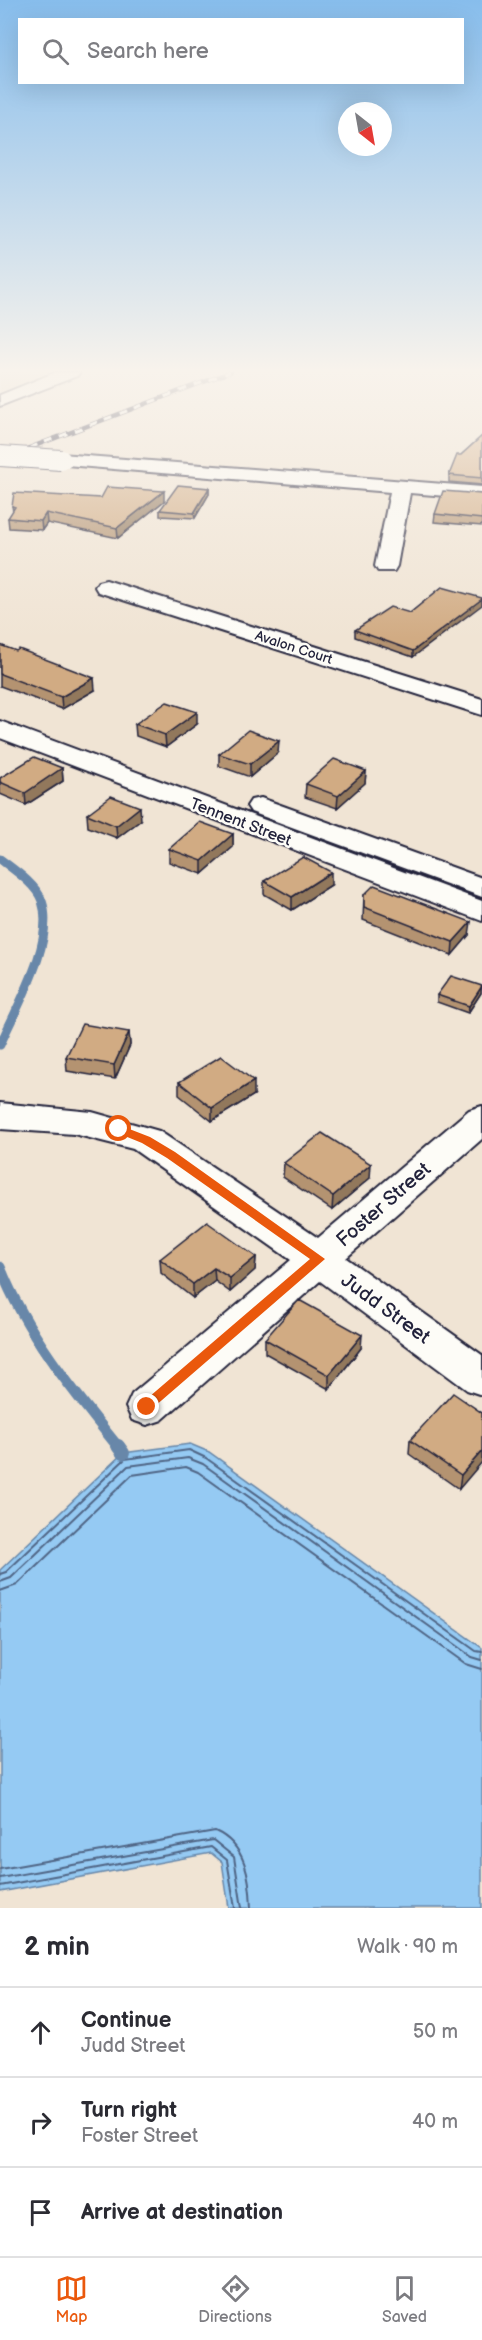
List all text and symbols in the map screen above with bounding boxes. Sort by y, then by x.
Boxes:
search box [18,18,464,84]
icon: search [39,35,72,68]
text: Search here [87,38,209,65]
north arrow [338,102,392,156]
street label: Avalon Court [253,627,335,668]
street label: Tennent Street [187,794,294,850]
route start [105,1115,131,1141]
street label: Foster Street [332,1157,436,1252]
street label: Judd Street [336,1268,435,1349]
route end [133,1393,159,1419]
text: 2 min [24,1932,90,1963]
text: Walk · 90 m [357,1935,458,1959]
text: Continue [81,2007,171,2034]
icon: ahead [24,2016,57,2049]
text: 50 m [413,2020,458,2044]
text: Judd Street [81,2034,185,2058]
text: Turn right [81,2097,177,2124]
icon: right [24,2106,57,2139]
text: 40 m [412,2110,458,2134]
text: Foster Street [81,2124,198,2148]
icon: arrive [24,2196,57,2229]
text: Arrive at destination [81,2199,283,2226]
tab: Map [55,2272,88,2327]
tab: Directions [198,2272,272,2327]
tab: Saved [382,2272,427,2327]

